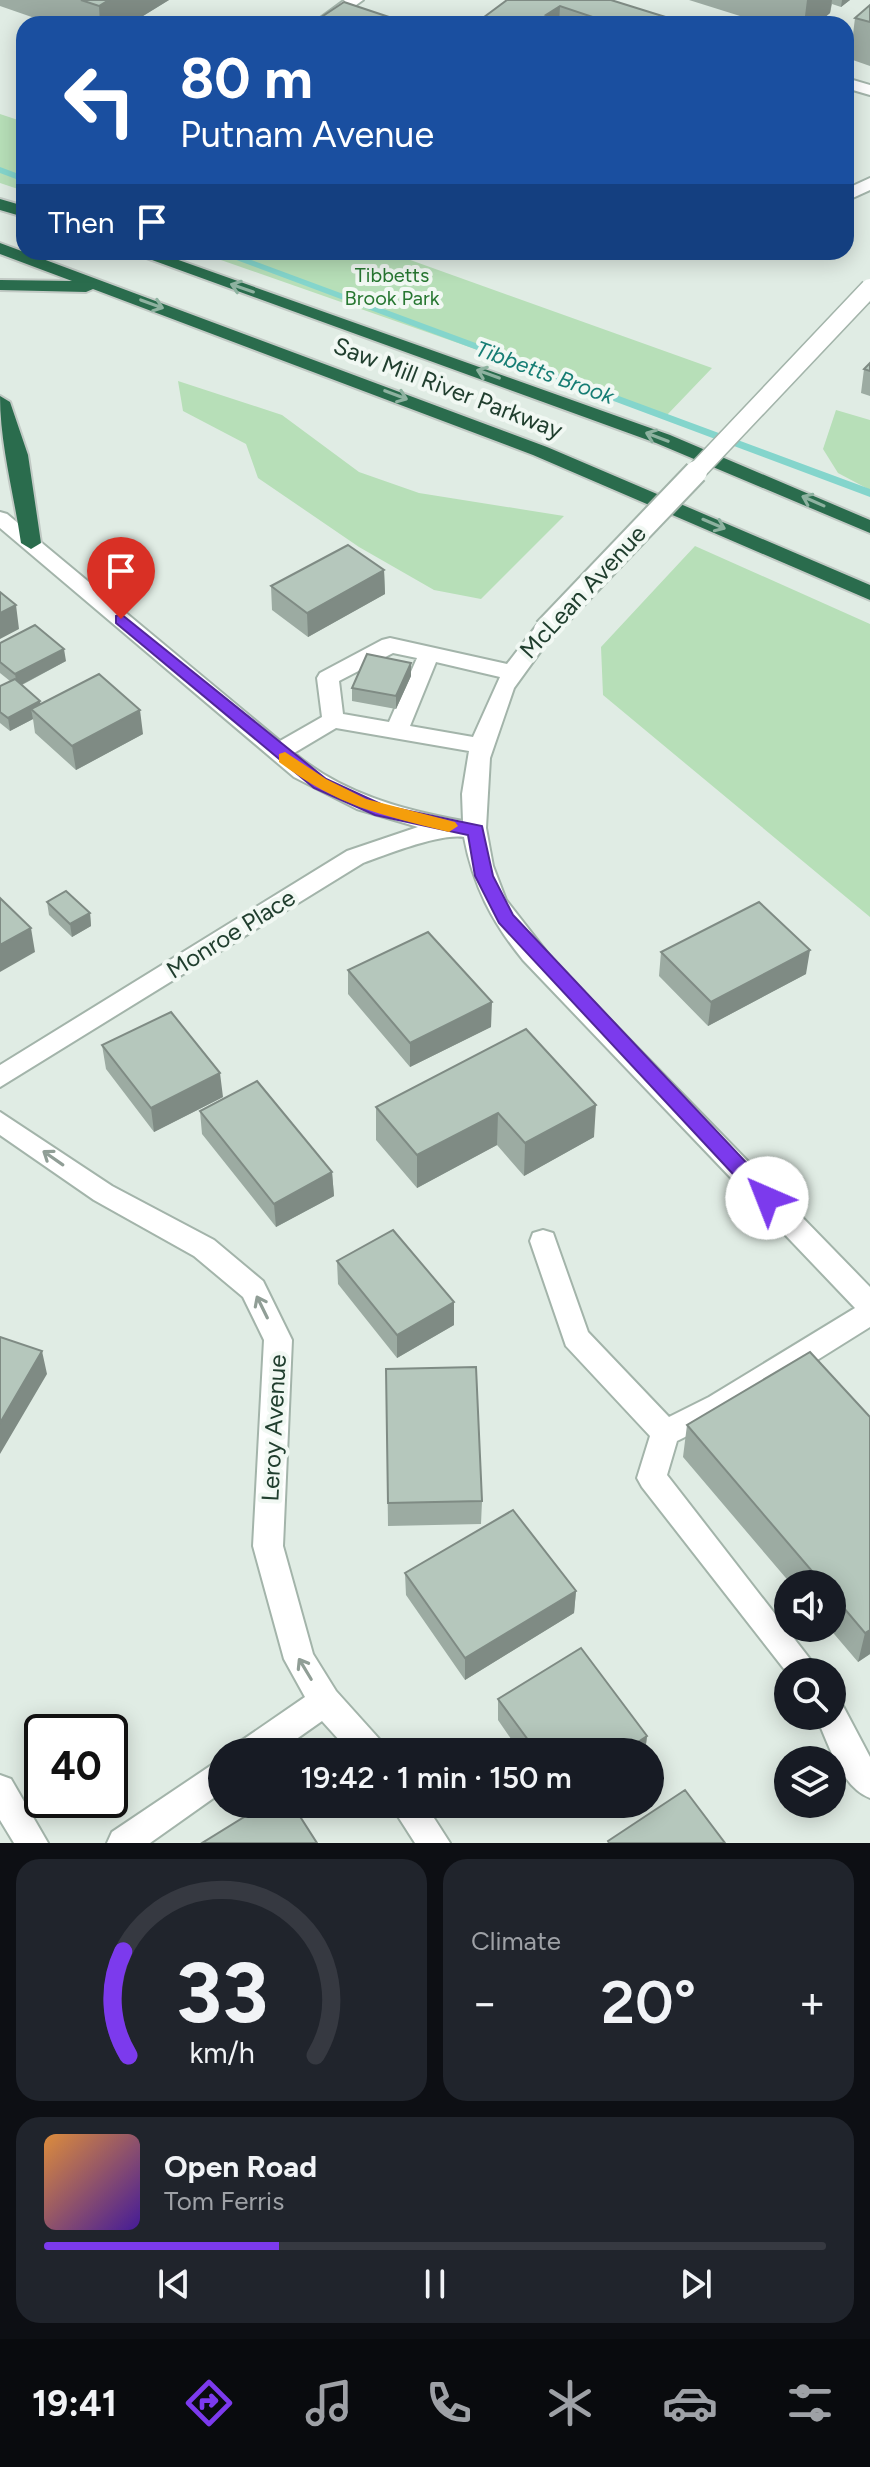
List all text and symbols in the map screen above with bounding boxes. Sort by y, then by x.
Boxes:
text: 80 m [180,45,313,112]
icon: left [48,48,152,152]
text: Putnam Avenue [180,113,434,156]
icon: arrive [130,200,174,244]
text: Then [48,204,114,241]
park label: Tibbetts Brook Park [345,263,440,310]
one-way arrow [230,280,255,295]
one-way arrow [139,298,164,312]
street label: Saw Mill River Parkway [330,331,567,445]
water label: Tibbetts Brook [472,335,619,410]
one-way arrow [476,366,501,381]
one-way arrow [383,389,407,403]
one-way arrow [645,428,670,443]
one-way arrow [801,493,825,508]
one-way arrow [702,518,726,533]
street label: McLean Avenue [514,519,652,664]
pin [87,537,155,619]
icon: arrive [99,549,143,593]
street label: Monroe Place [161,883,300,985]
one-way arrow [43,1150,65,1166]
position arrow [725,1156,809,1240]
one-way arrow [254,1295,269,1319]
street label: Leroy Avenue [255,1354,292,1502]
map controls [774,1570,846,1818]
button: sound [774,1570,846,1642]
one-way arrow [297,1658,313,1681]
button: search [774,1658,846,1730]
speed limit sign: 40 [24,1714,128,1818]
button: layers [774,1746,846,1818]
text: 19:42 · 1 min · 150 m [300,1759,572,1796]
text: Climate [471,1925,561,1957]
text: 33 [175,1943,268,2043]
text: 20° [601,1966,696,2038]
text: − [471,1976,498,2029]
text: + [799,1976,826,2029]
text: km/h [189,2036,254,2070]
text: Open Road [164,2148,317,2185]
text: Tom Ferris [164,2185,284,2217]
icon: previous [152,2262,196,2306]
icon: pause [413,2262,457,2306]
icon: next [674,2262,718,2306]
icon: directions [181,2375,237,2431]
icon: music [301,2375,357,2431]
icon: phone [421,2375,477,2431]
icon: climate [542,2375,598,2431]
icon: car [662,2375,718,2431]
icon: filters [782,2375,838,2431]
text: 19:41 [32,2382,117,2425]

